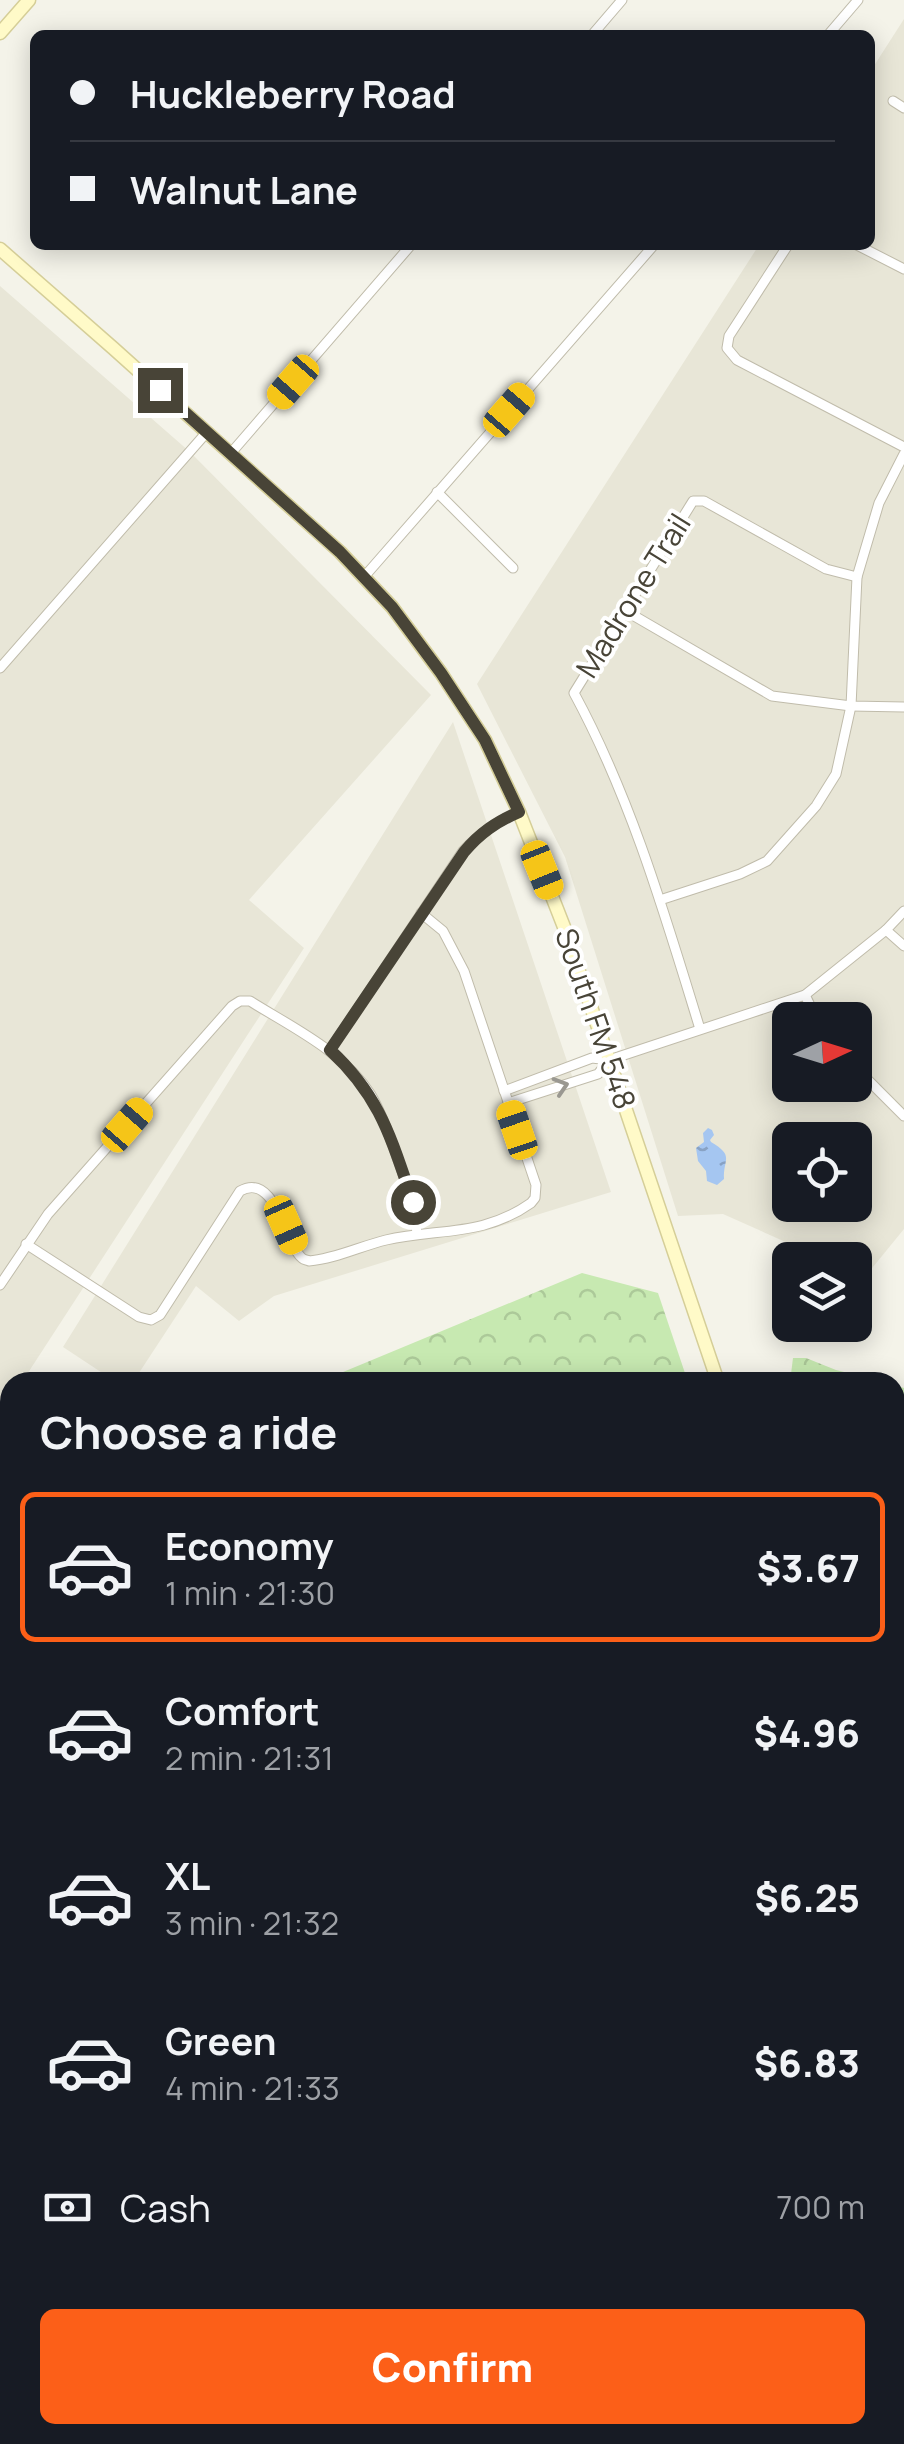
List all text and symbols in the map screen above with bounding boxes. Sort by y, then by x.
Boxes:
text: Huckleberry Road [130,67,456,119]
text: Walnut Lane [130,163,358,215]
car [262,350,324,414]
route end [138,368,183,413]
car [478,378,540,442]
street label: Madrone Trail [566,505,700,685]
car [517,837,567,903]
street label: South FM 548 [546,923,647,1114]
north arrow [772,1002,872,1102]
map controls [772,1002,872,1342]
one-way arrow [552,1077,569,1097]
car [96,1093,158,1157]
car [493,1097,541,1163]
button: locate [772,1122,872,1222]
route start [391,1180,436,1225]
car [260,1191,312,1259]
button: layers [772,1242,872,1342]
text: Choose a ride [40,1401,337,1463]
text: Economy [165,1519,334,1571]
icon: car [45,1522,135,1612]
text: $3.67 [757,1541,860,1593]
text: 1 min · 21:30 [165,1571,335,1615]
text: Comfort [165,1684,319,1736]
icon: car [45,1687,135,1777]
text: $4.96 [754,1706,860,1758]
text: 2 min · 21:31 [165,1736,334,1780]
text: XL [165,1849,210,1901]
icon: car [45,1852,135,1942]
text: $6.25 [755,1871,860,1923]
text: 3 min · 21:32 [165,1901,339,1945]
text: Green [165,2014,277,2066]
icon: car [45,2017,135,2107]
text: $6.83 [754,2036,860,2088]
text: 4 min · 21:33 [165,2066,340,2110]
icon: cash [40,2180,95,2235]
text: Cash [120,2181,211,2233]
text: 700 m [776,2185,865,2229]
button: Confirm [40,2309,865,2424]

